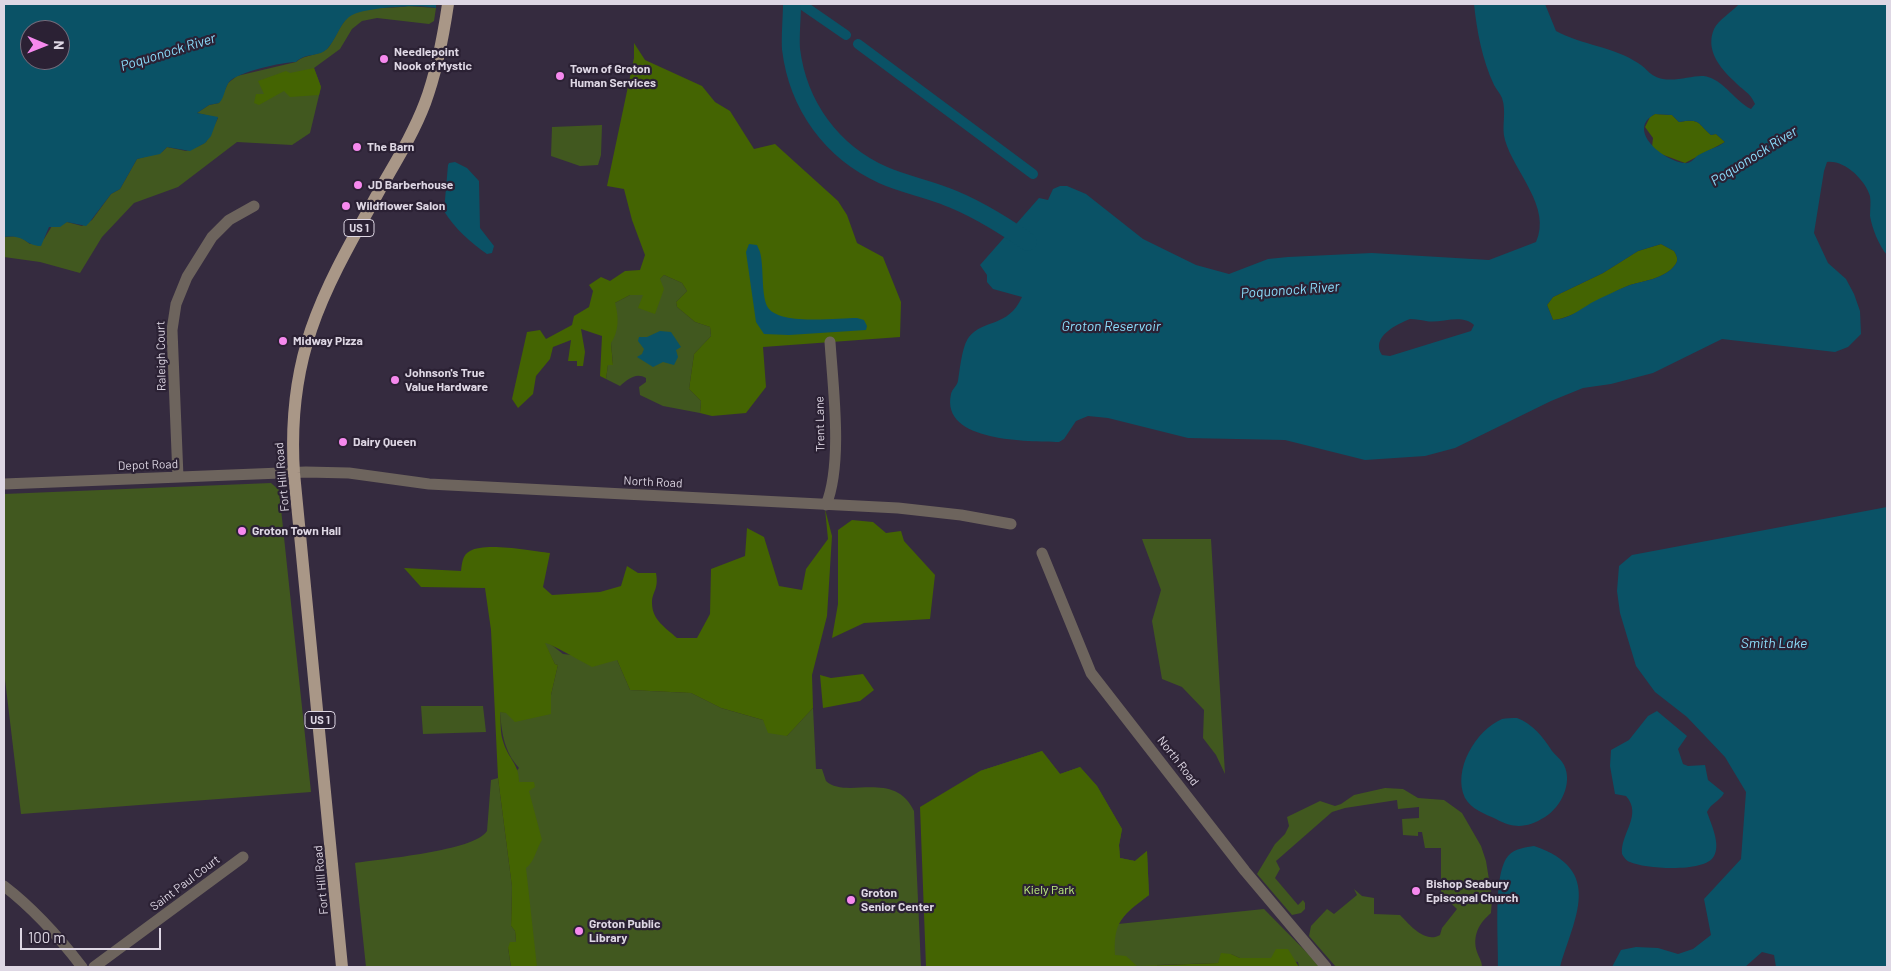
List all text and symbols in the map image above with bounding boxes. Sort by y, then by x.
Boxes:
north arrow [20,20,70,70]
water label: Poquonock River [118,30,218,74]
text: N [51,40,68,50]
place label: Needlepoint Nook of Mystic [394,45,472,73]
marker: Needlepoint Nook of Mystic [378,53,390,65]
place label: Town of Groton Human Services [570,62,656,90]
marker: Town of Groton Human Services [554,70,566,82]
water label: Poquonock River [1708,123,1800,189]
place label: The Barn [367,140,414,154]
marker: The Barn [351,141,363,153]
place label: JD Barberhouse [368,178,453,192]
marker: JD Barberhouse [352,179,364,191]
place label: Wildflower Salon [356,199,445,213]
marker: Wildflower Salon [340,200,352,212]
road number: US 1 [344,220,374,237]
water label: Poquonock River [1240,278,1340,302]
water label: Groton Reservoir [1061,318,1161,334]
street label: Raleigh Court [153,321,169,391]
place label: Midway Pizza [293,334,363,348]
marker: Midway Pizza [277,335,289,347]
place label: Johnson's True Value Hardware [405,366,488,394]
marker: Johnson's True Value Hardware [389,374,401,386]
street label: Trent Lane [812,396,828,452]
place label: Dairy Queen [353,435,416,449]
marker: Dairy Queen [337,436,349,448]
street label: Fort Hill Road [272,442,292,512]
street label: Depot Road [118,457,178,473]
street label: North Road [623,473,683,491]
place label: Groton Town Hall [252,524,341,538]
marker: Groton Town Hall [236,525,248,537]
water label: Smith Lake [1741,635,1807,651]
road number: US 1 [305,712,335,728]
street label: North Road [1154,733,1202,789]
street label: Fort Hill Road [311,845,331,915]
street label: Saint Paul Court [147,852,223,914]
place label: Bishop Seabury Episcopal Church [1426,877,1518,905]
park label: Kiely Park [1023,883,1075,897]
marker: Bishop Seabury Episcopal Church [1410,885,1422,897]
place label: Groton Senior Center [861,886,934,914]
marker: Groton Senior Center [845,894,857,906]
place label: Groton Public Library [589,917,660,945]
scale bar [22,918,164,950]
marker: Groton Public Library [573,925,585,937]
text: 100 m [28,928,66,946]

